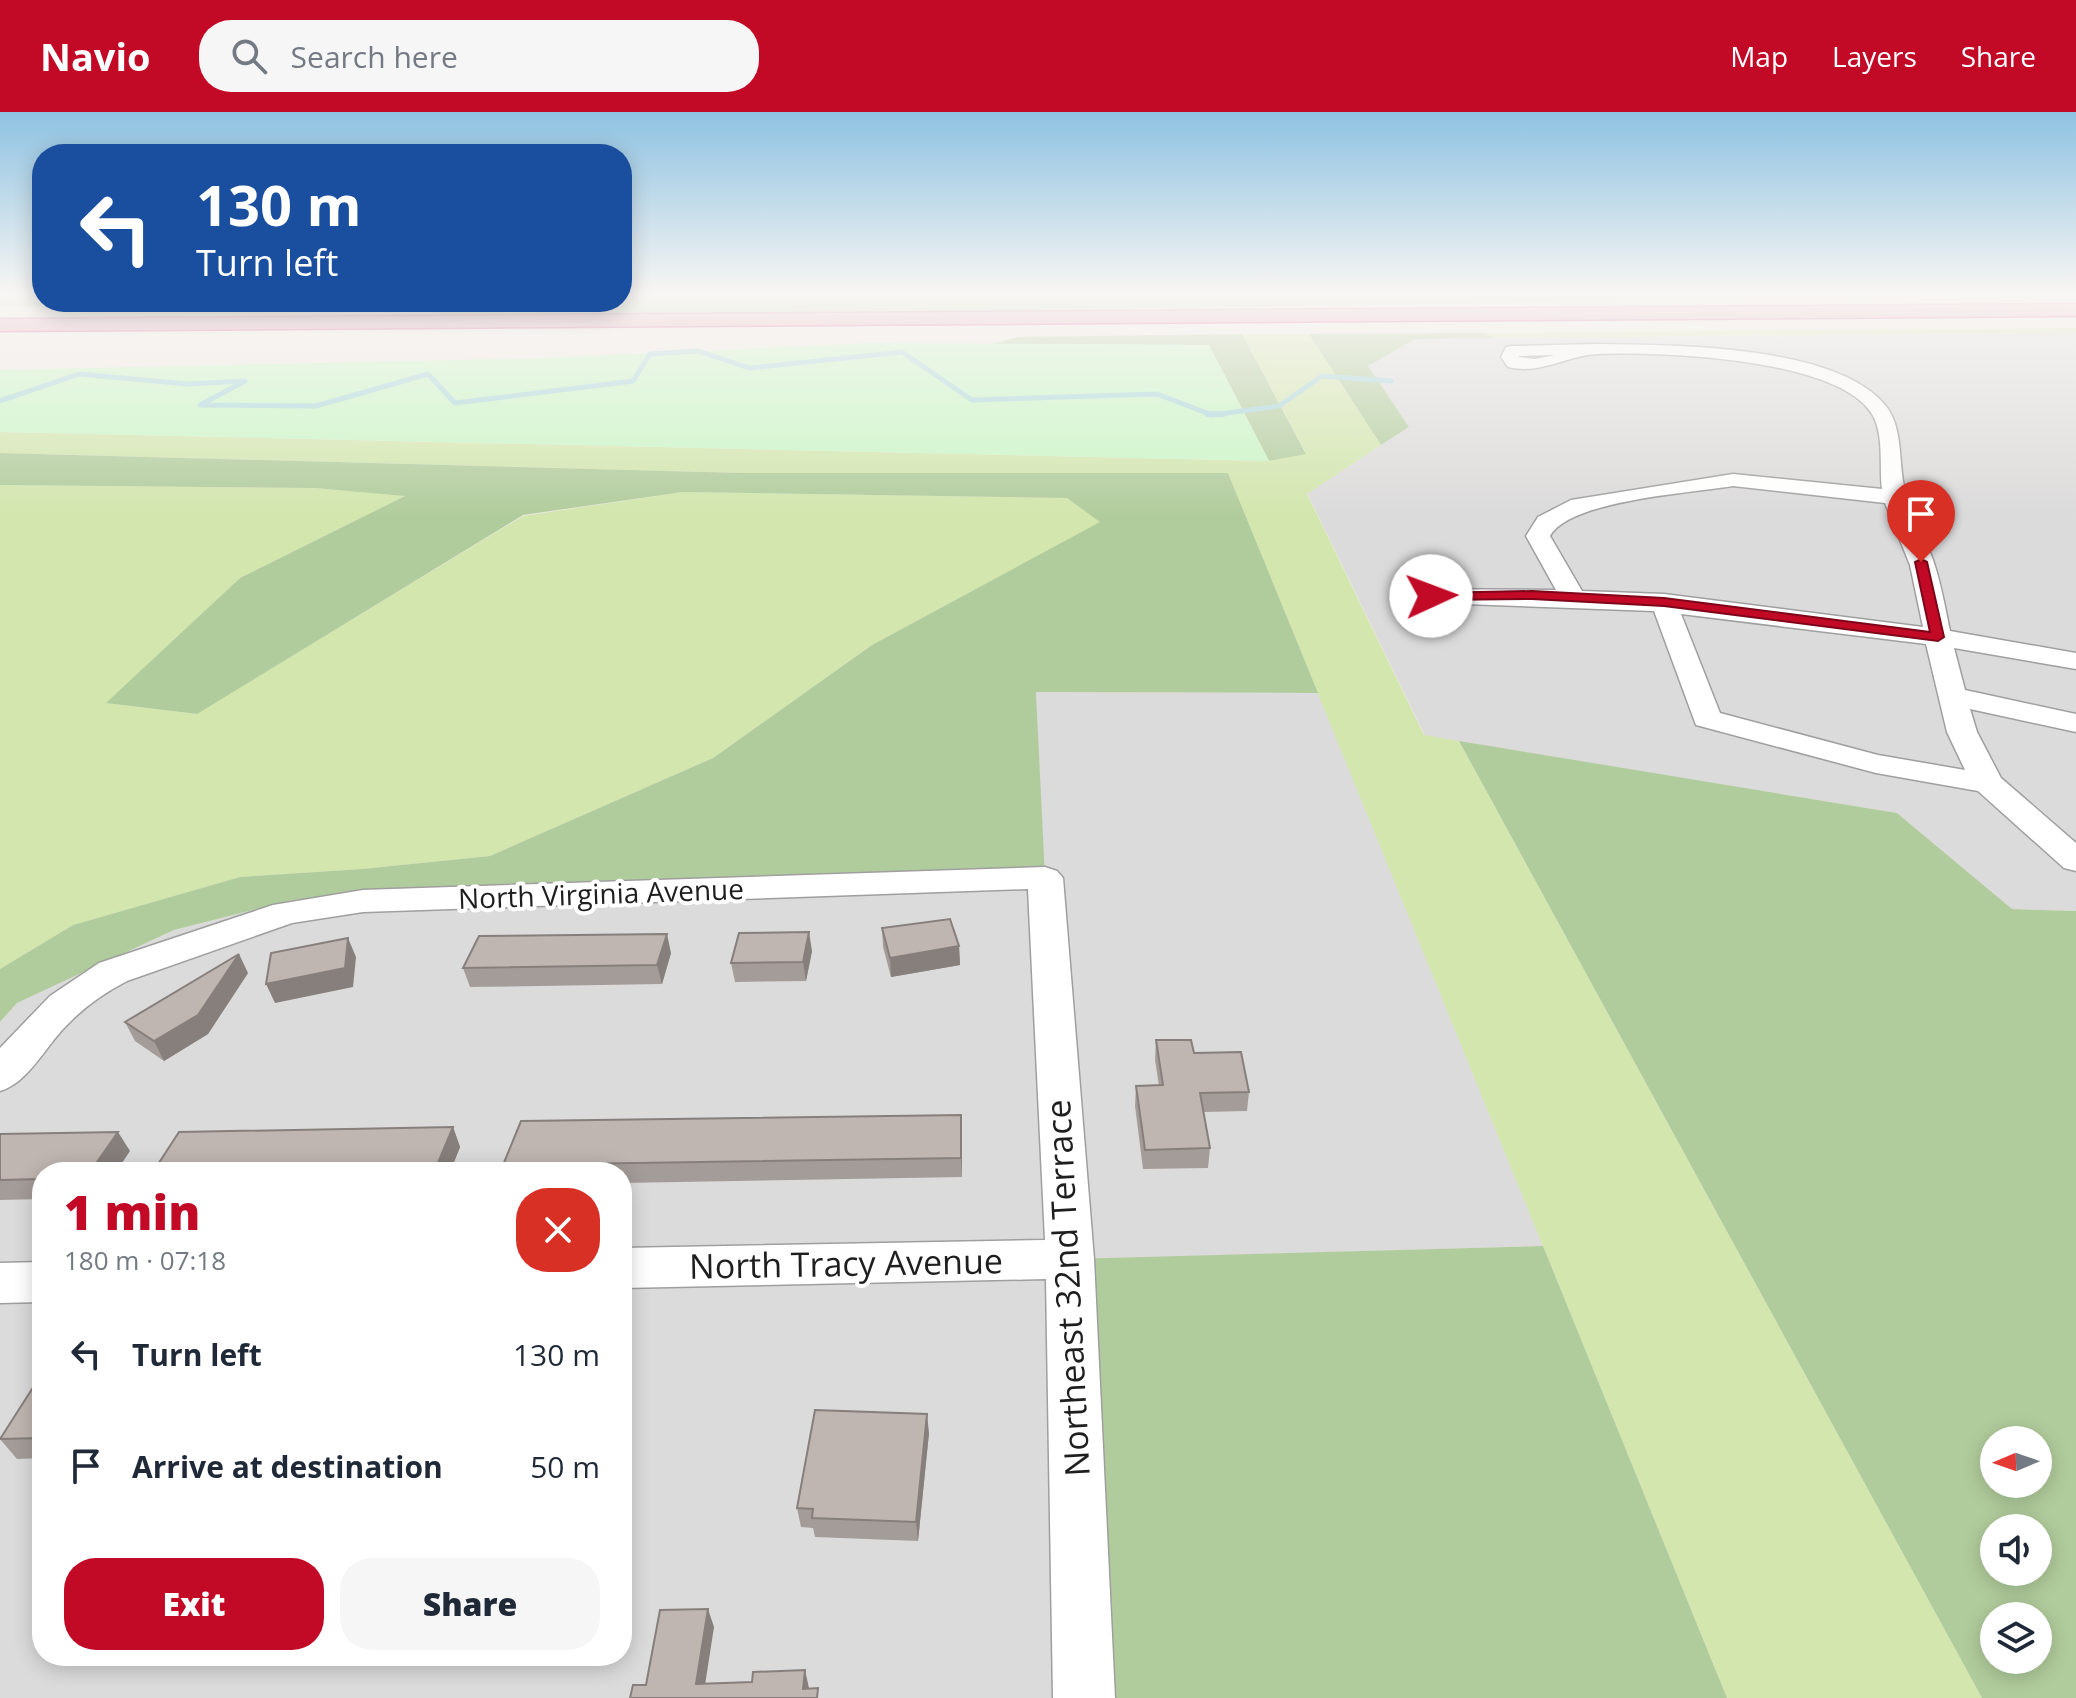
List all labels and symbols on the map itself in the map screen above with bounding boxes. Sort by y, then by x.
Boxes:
pin [1887,480,1955,562]
position arrow [1389,554,1473,638]
street label: North Virginia Avenue [457,869,744,917]
street label: Northeast 32nd Terrace [1034,1098,1100,1478]
street label: North Tracy Avenue [689,1237,1003,1289]
north arrow [1980,1426,2052,1498]

